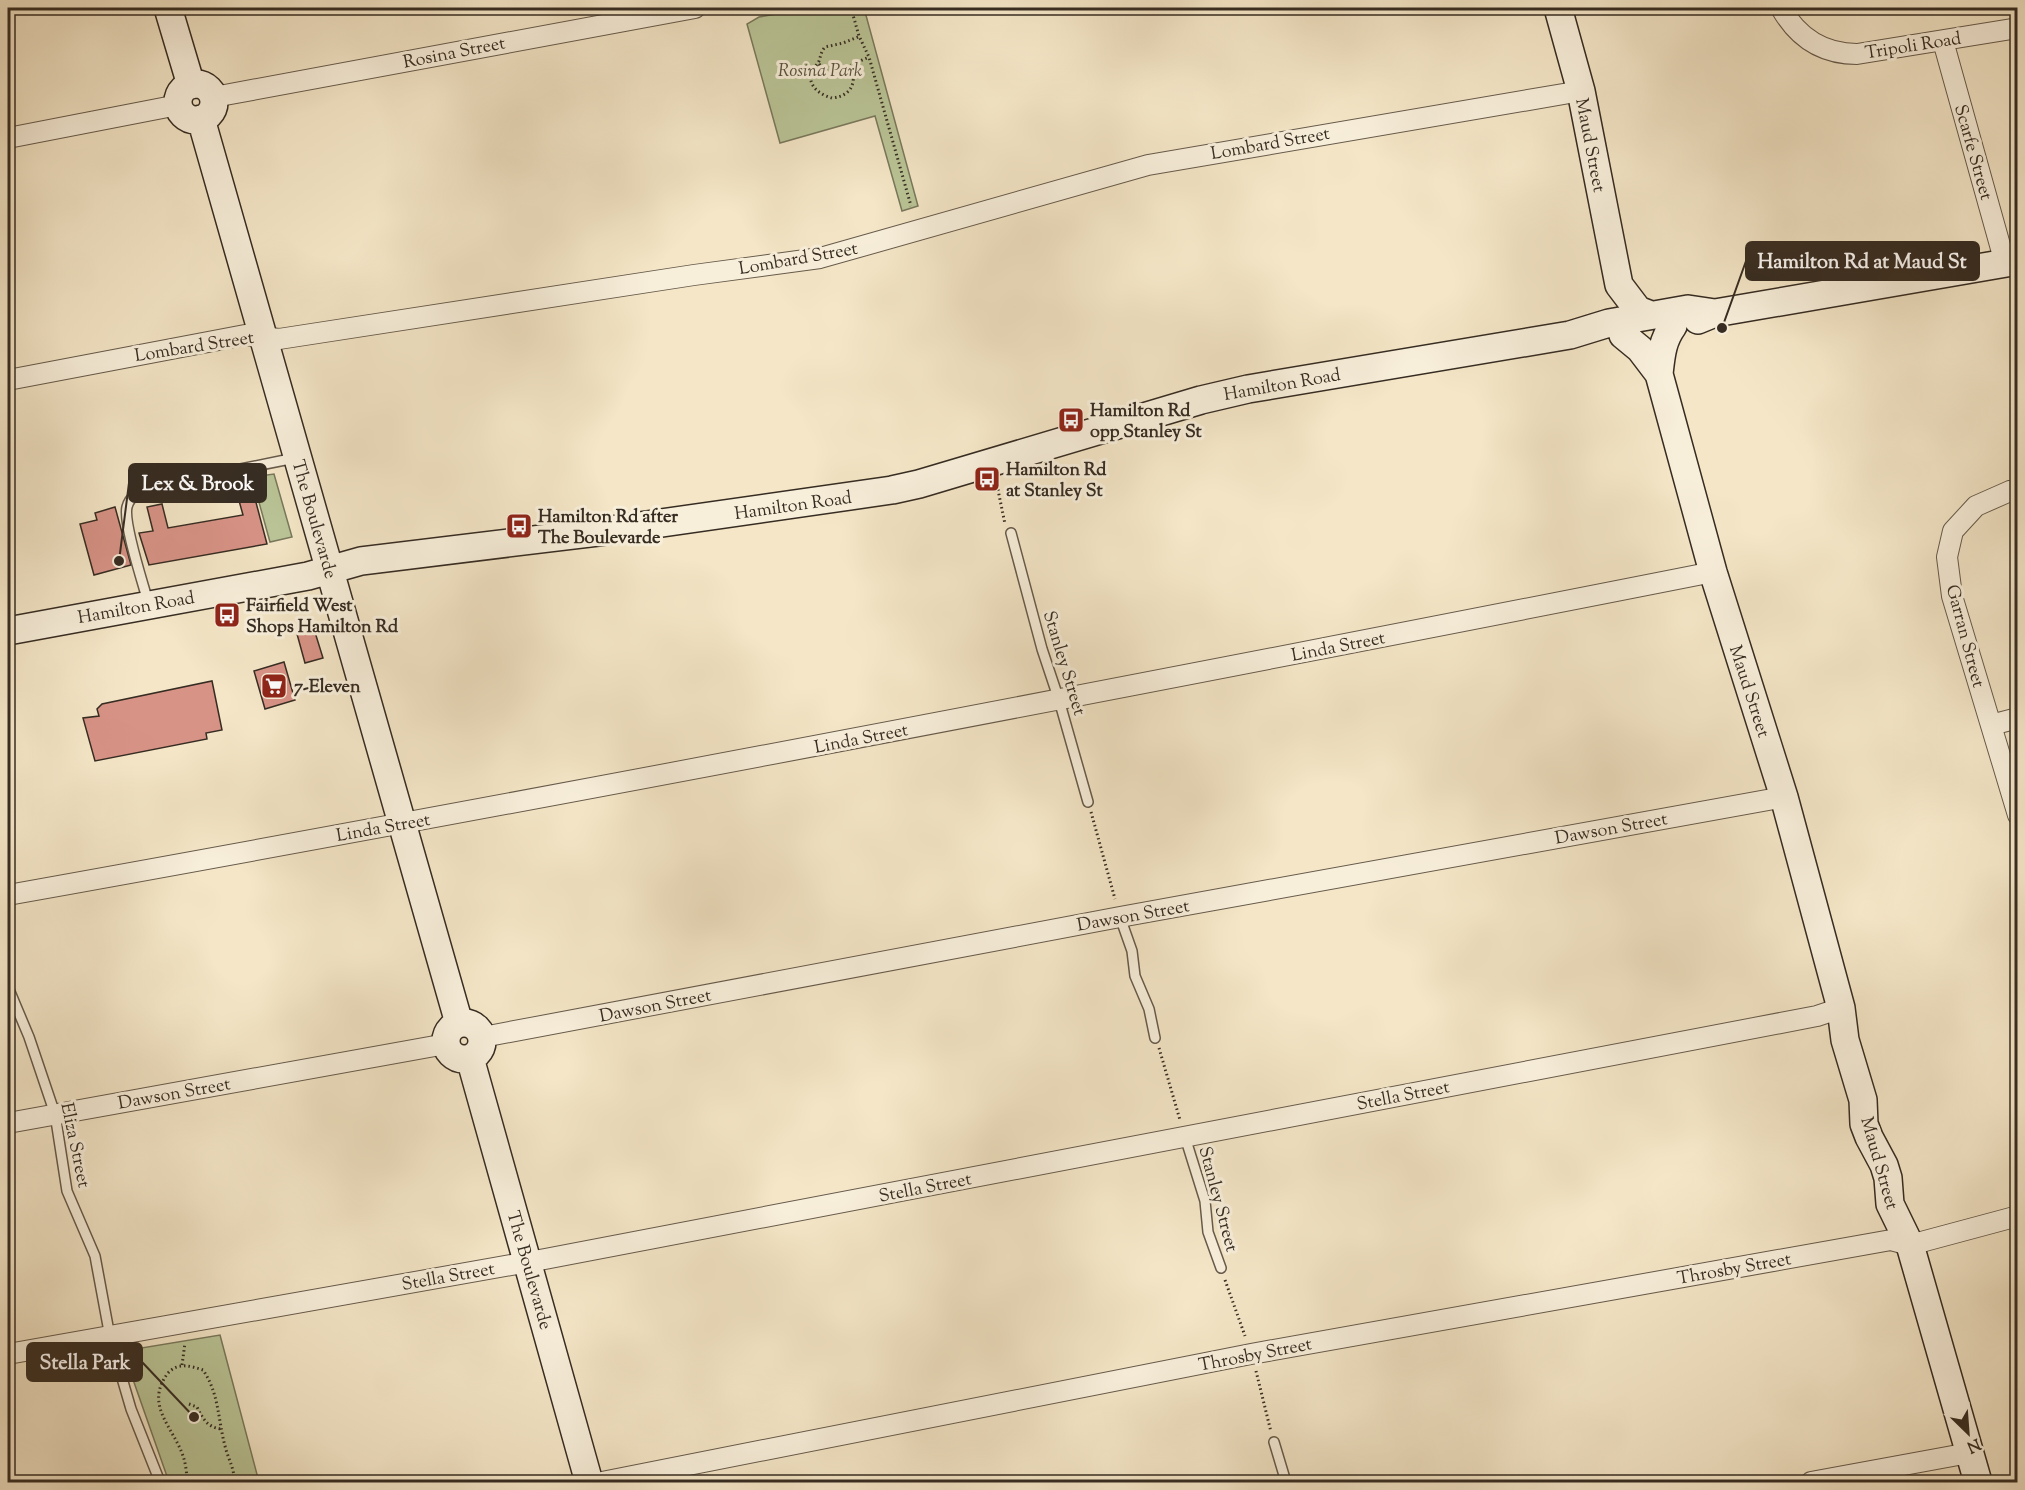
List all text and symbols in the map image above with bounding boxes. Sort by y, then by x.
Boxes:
street label: Tripoli Road [1863,27,1963,67]
street label: Rosina Street [401,31,508,77]
park label: Rosina Park [778,59,862,85]
street label: Maud Street [1567,96,1611,195]
street label: Scarfe Street [1946,102,1998,203]
street label: Lombard Street [1209,122,1332,168]
street label: Lombard Street [737,237,860,283]
callout: Hamilton Rd at Maud St [1746,242,1979,280]
text: Hamilton Rd at Maud St [1757,249,1967,278]
street label: Lombard Street [133,326,256,370]
street label: Hamilton Road [1222,363,1343,409]
place label: Hamilton Rd opp Stanley St [1090,399,1203,446]
bus stop icon: Hamilton Rd opp Stanley St [1056,405,1086,435]
street label: The Boulevarde [284,457,342,582]
place label: Hamilton Rd at Stanley St [1006,458,1107,505]
callout: Lex & Brook [129,464,266,502]
bus stop icon: Hamilton Rd at Stanley St [972,464,1002,494]
text: Lex & Brook [142,471,254,500]
street label: Hamilton Road [733,486,854,528]
place label: Hamilton Rd after The Boulevarde [538,505,678,552]
bus stop icon: Hamilton Rd after The Boulevarde [504,511,534,541]
street label: Garran Street [1938,582,1990,691]
street label: Hamilton Road [76,586,197,632]
place label: Fairfield West Shops Hamilton Rd [246,594,399,641]
bus stop icon: Fairfield West Shops Hamilton Rd [212,600,242,630]
street label: Stanley Street [1035,608,1091,719]
street label: Linda Street [1289,626,1388,670]
street label: Maud Street [1721,642,1775,741]
supermarket icon: 7-Eleven [259,671,289,701]
place label: 7-Eleven [294,675,361,701]
street label: Linda Street [812,718,911,762]
street label: Dawson Street [1553,807,1670,853]
street label: Linda Street [334,808,432,850]
street label: Dawson Street [1075,894,1192,940]
street label: Dawson Street [597,983,714,1031]
street label: Dawson Street [116,1072,233,1118]
street label: Stella Street [1355,1075,1452,1119]
street label: Eliza Street [52,1100,96,1190]
street label: Maud Street [1852,1114,1904,1213]
street label: Stanley Street [1191,1144,1244,1255]
street label: Stella Street [877,1167,974,1211]
street label: The Boulevarde [499,1208,557,1333]
street label: Throsby Street [1675,1247,1793,1293]
street label: Stella Street [400,1257,497,1299]
street label: Throsby Street [1196,1332,1314,1380]
callout: Stella Park [27,1343,142,1381]
text: Stella Park [40,1350,131,1379]
north arrow [1938,1403,1998,1463]
text: N [1962,1431,1984,1458]

